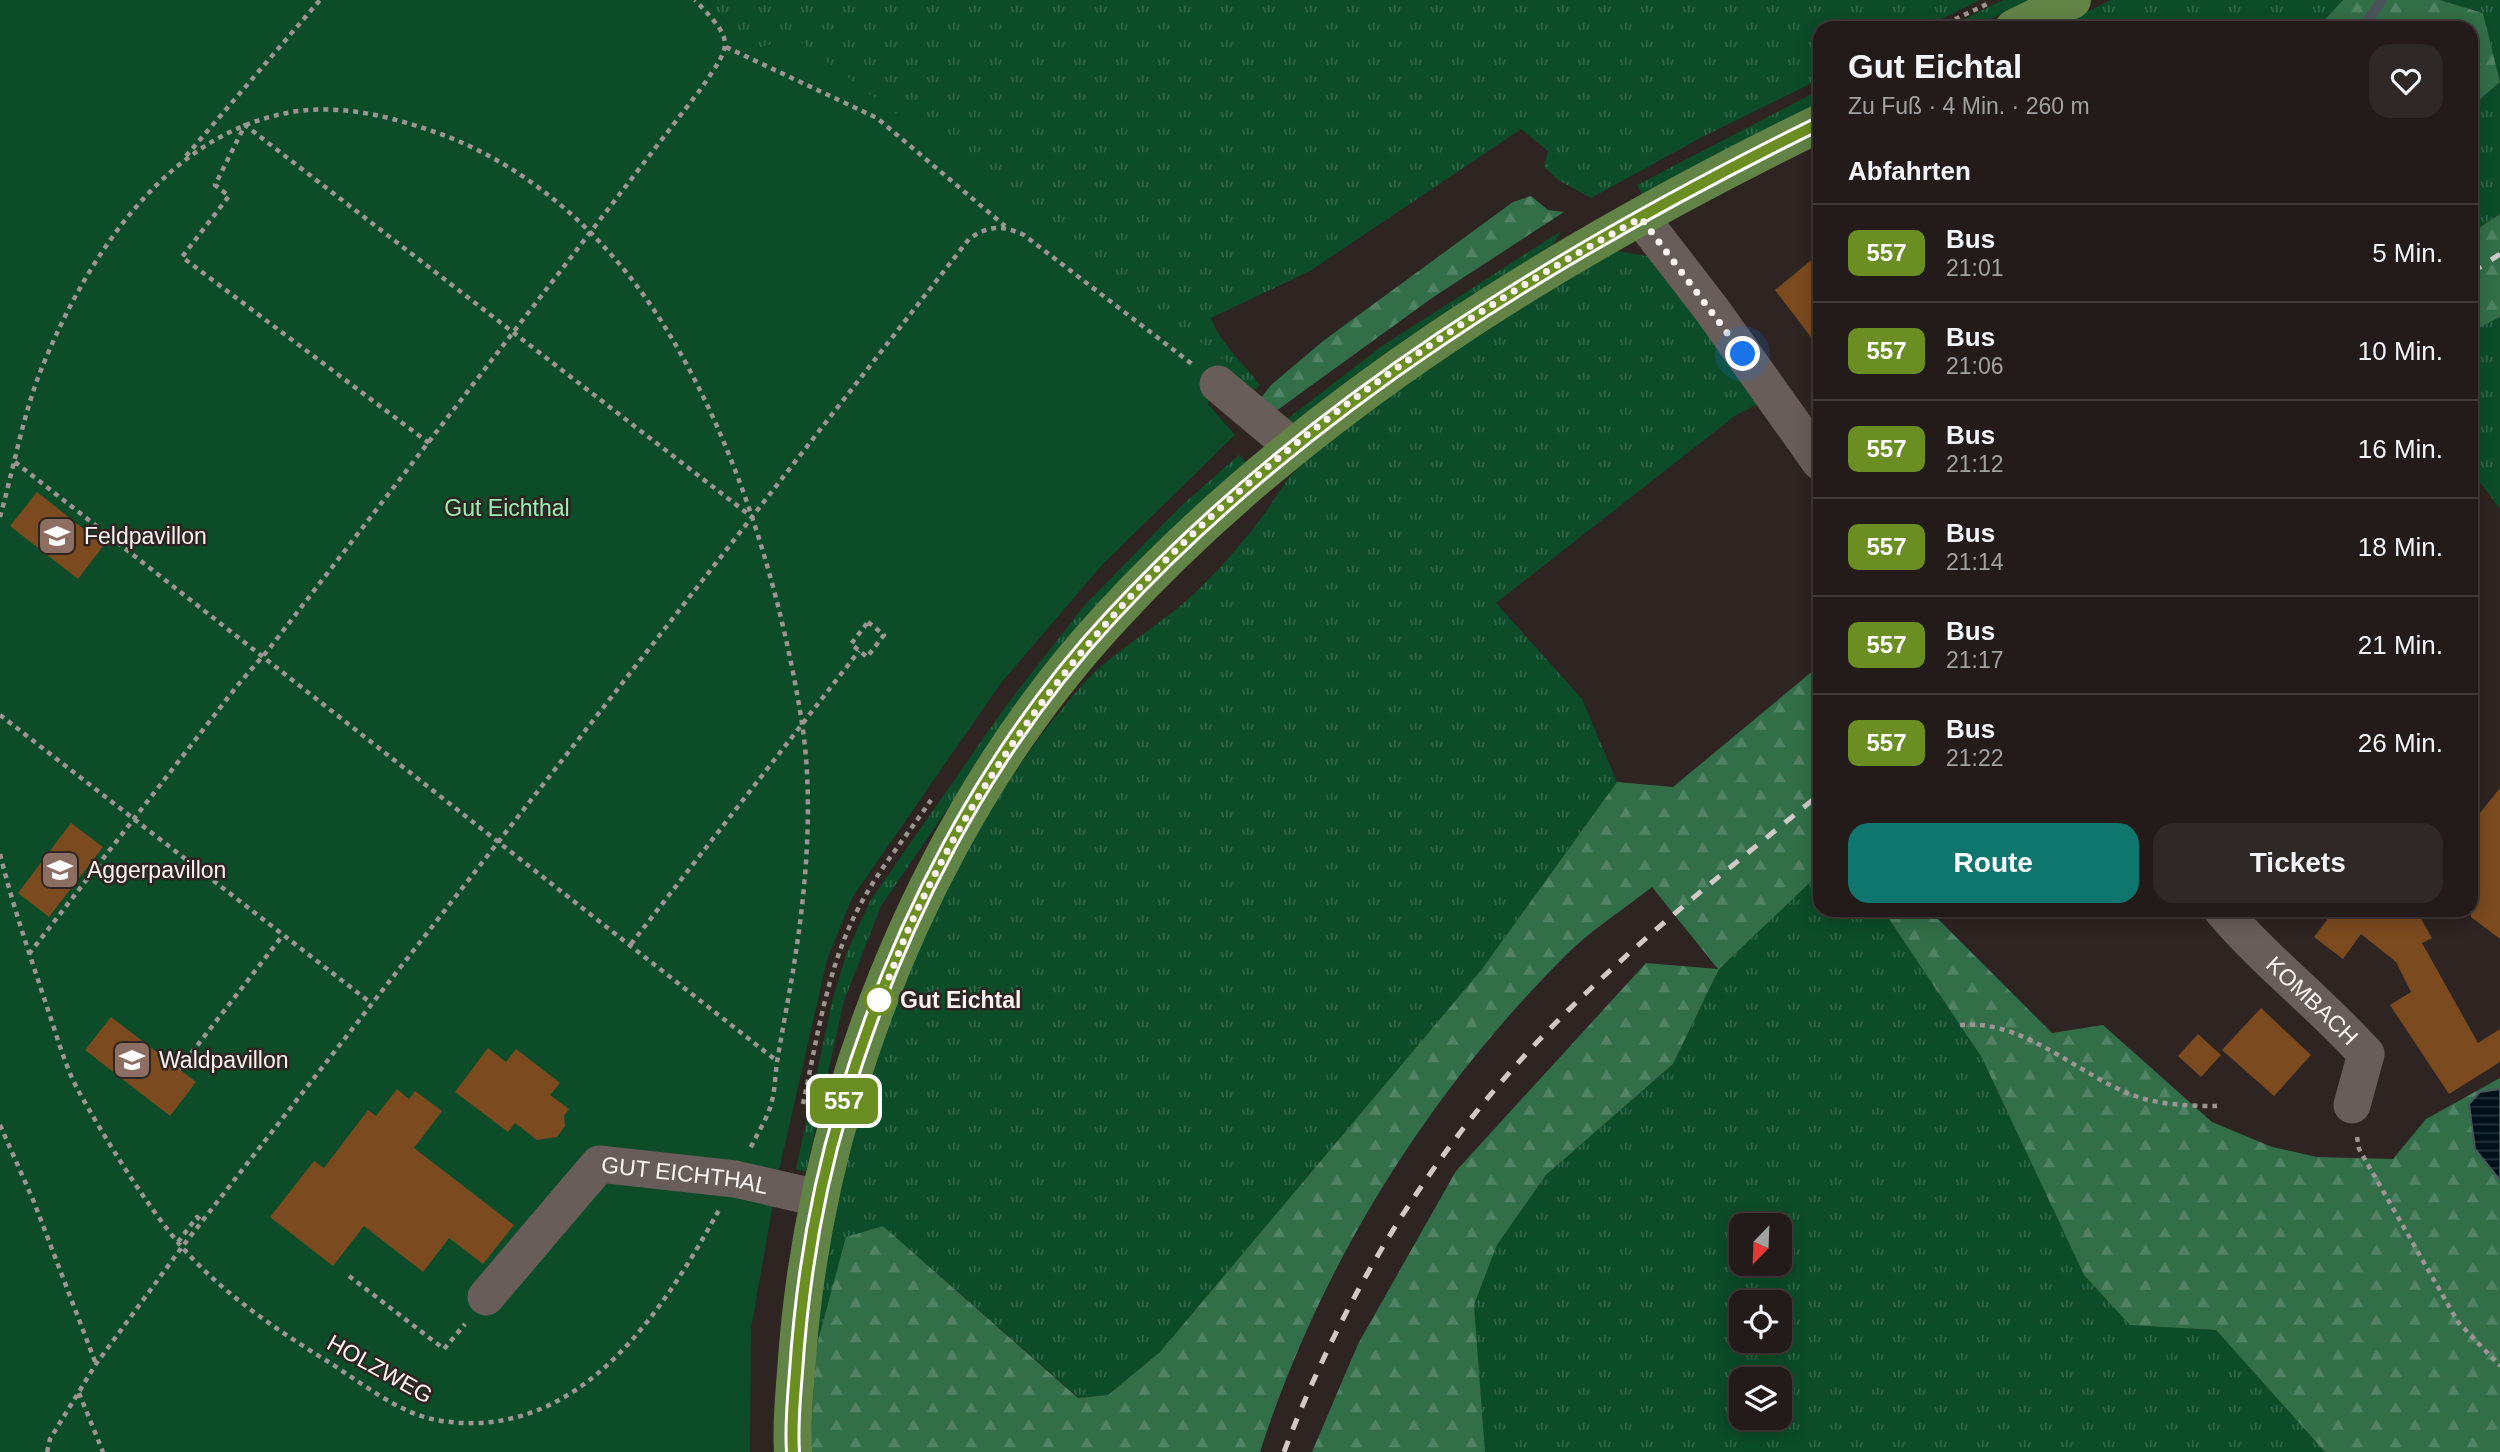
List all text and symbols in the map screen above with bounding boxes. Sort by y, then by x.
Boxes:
button: heart [2369,44,2443,118]
text: Gut Eichtal [1848,48,2022,85]
text: Zu Fuß · 4 Min. · 260 m [1848,93,2090,119]
text: Abfahrten [1848,156,1971,186]
text: Bus [1946,224,1995,254]
text: 5 Min. [2372,238,2443,268]
text: 557 [1866,239,1907,266]
text: 21:01 [1946,255,2004,281]
text: Bus [1946,322,1995,352]
your location [1725,336,1760,371]
text: 10 Min. [2358,336,2443,366]
text: 557 [1866,337,1907,364]
text: 21:06 [1946,353,2004,379]
text: Bus [1946,420,1995,450]
text: 16 Min. [2358,434,2443,464]
text: 557 [1866,435,1907,462]
text: 21:12 [1946,451,2004,477]
park label: Gut Eichthal [444,495,570,521]
school or university icon: Feldpavillon [36,515,78,557]
text: Bus [1946,518,1995,548]
place label: Feldpavillon [84,523,207,549]
text: 18 Min. [2358,532,2443,562]
text: 557 [1866,533,1907,560]
text: 21:14 [1946,549,2004,575]
text: Bus [1946,616,1995,646]
text: 21 Min. [2358,630,2443,660]
text: 557 [1866,631,1907,658]
text: 21:17 [1946,647,2004,673]
text: Bus [1946,714,1995,744]
text: 26 Min. [2358,728,2443,758]
text: 557 [1866,729,1907,756]
text: 21:22 [1946,745,2004,771]
button: Route [1848,823,2139,903]
button: Tickets [2153,823,2443,903]
school or university icon: Aggerpavillon [39,849,81,891]
place label: Aggerpavillon [87,857,226,883]
street label: KOMBACH [2261,951,2363,1050]
marker: Gut Eichtal [864,985,894,1015]
place label: Gut Eichtal [900,987,1021,1013]
school or university icon: Waldpavillon [111,1039,153,1081]
place label: Waldpavillon [159,1047,289,1073]
line badge: 557 [804,1078,884,1124]
text: 557 [824,1087,864,1114]
street label: GUT EICHTHAL [600,1151,771,1199]
north arrow [1729,1213,1792,1276]
map controls [1729,1213,1792,1430]
button: locate [1729,1290,1792,1353]
street label: HOLZWEG [323,1329,437,1409]
button: layers [1729,1367,1792,1430]

